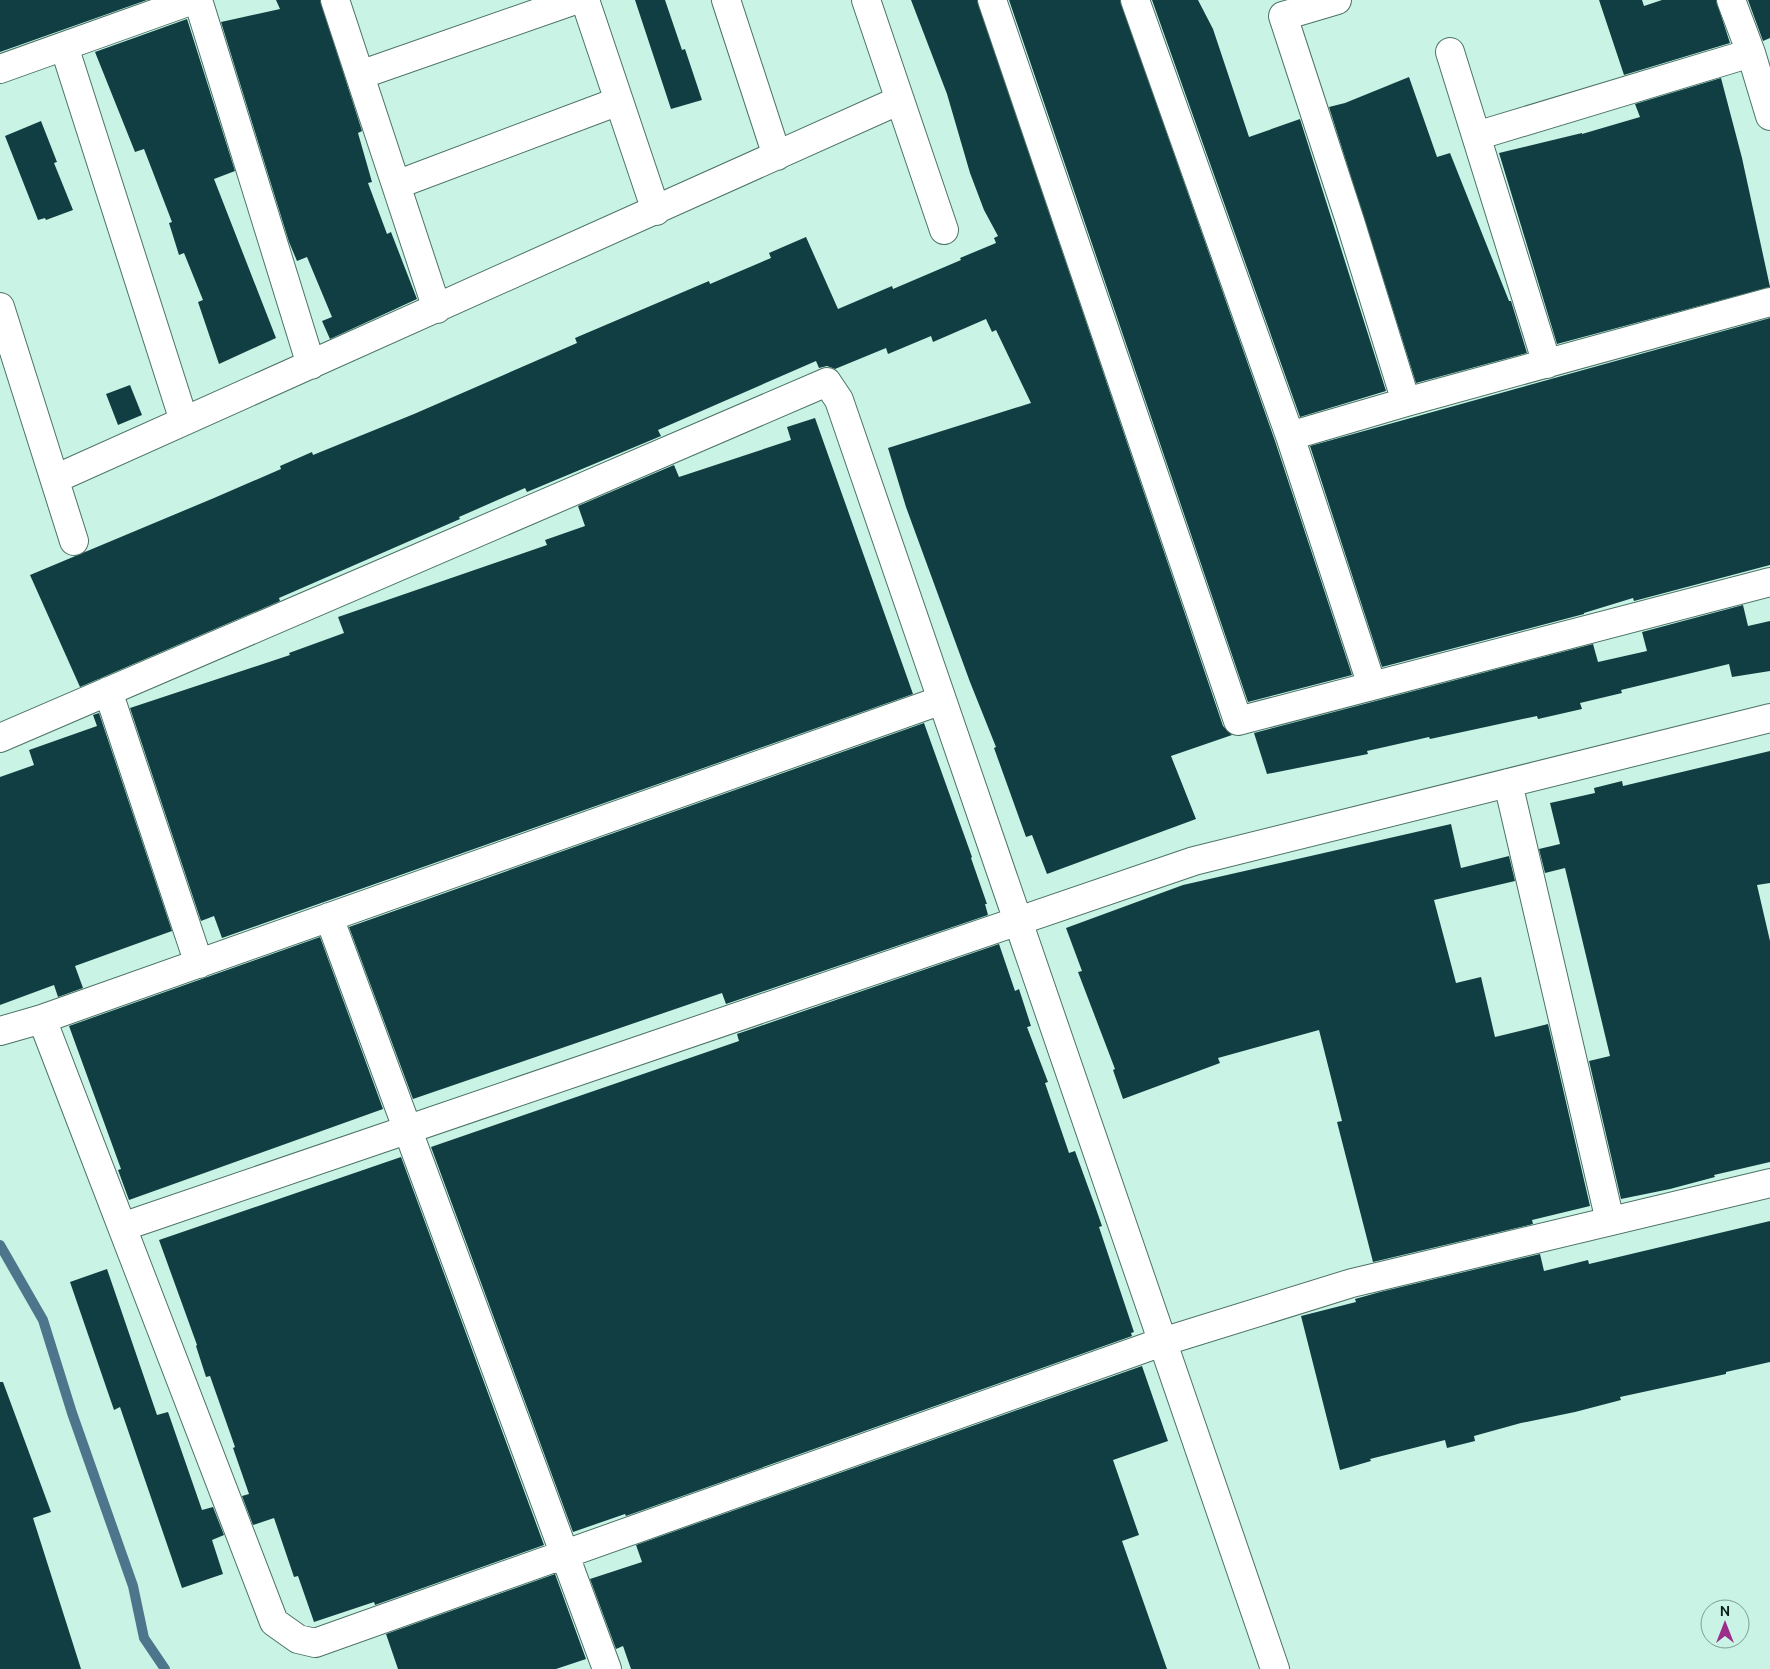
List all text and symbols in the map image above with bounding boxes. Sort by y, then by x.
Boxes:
north arrow [1700,1599,1750,1649]
text: N [1720,1603,1730,1619]

